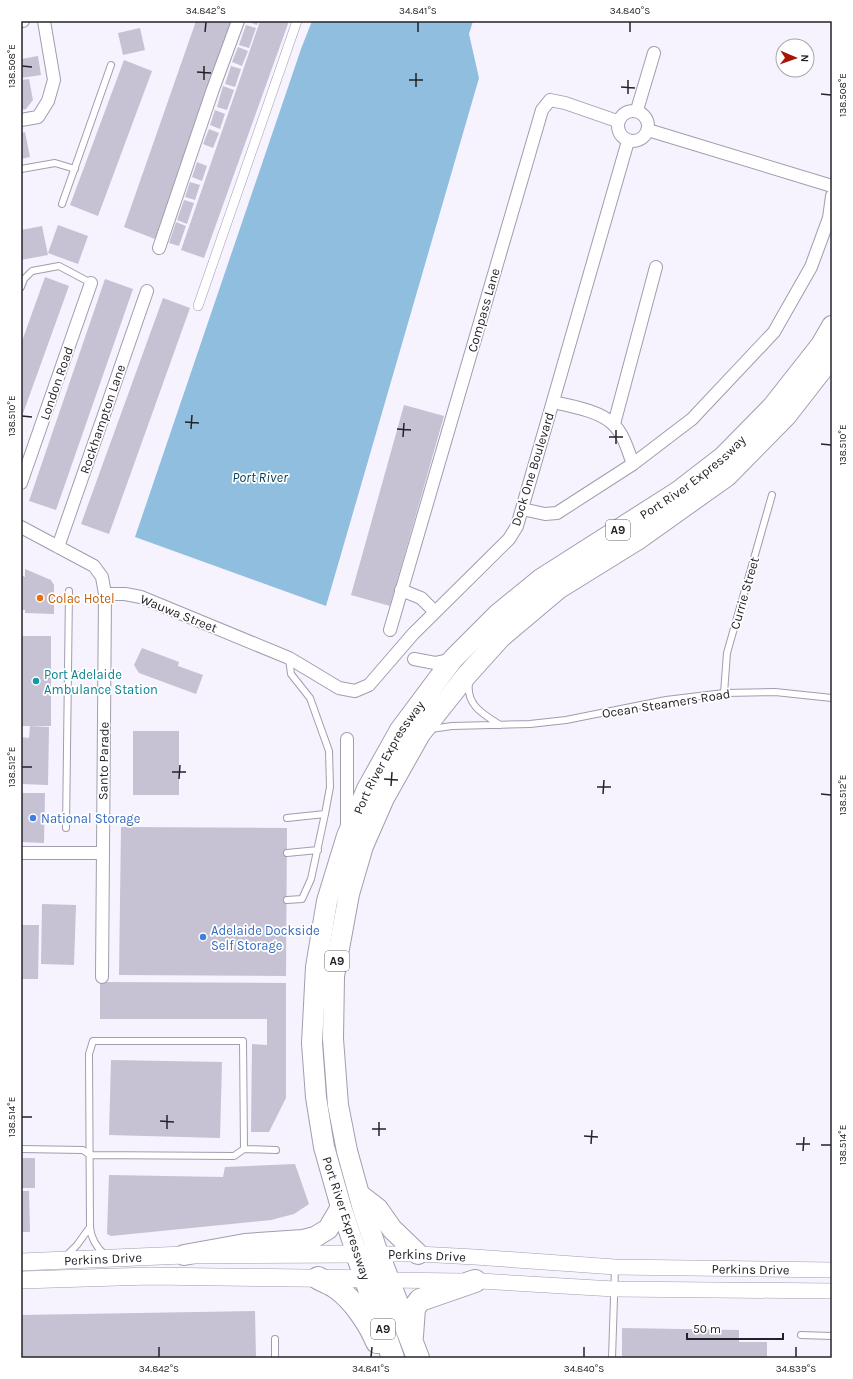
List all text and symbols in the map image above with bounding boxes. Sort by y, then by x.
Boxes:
text: 34.842°S [186,5,226,17]
text: 34.841°S [399,5,437,17]
text: 34.840°S [610,5,650,17]
north arrow [775,38,815,78]
text: 138.508°E [6,44,18,88]
text: N [798,54,811,63]
text: 138.508°E [837,73,849,117]
street label: Compass Lane [464,266,503,354]
street label: London Road [37,344,76,422]
street label: Rockhampton Lane [77,362,128,476]
text: 138.510°E [6,395,18,437]
street label: Dock One Boulevard [508,410,557,528]
text: 138.510°E [837,424,849,466]
street label: Port River Expressway [637,432,748,522]
water label: Port River [232,469,289,486]
road number: A9 [606,520,630,540]
street label: Currie Street [727,555,762,631]
place label: Colac Hotel [48,591,115,606]
street label: Wauwa Street [138,591,220,636]
marker: Colac Hotel [35,593,45,603]
place label: Port Adelaide Ambulance Station [44,667,158,697]
marker: Port Adelaide Ambulance Station [31,676,41,686]
street label: Ocean Steamers Road [601,686,731,721]
street label: Port River Expressway [350,698,427,817]
street label: Santo Parade [95,721,112,800]
text: 138.512°E [6,747,18,787]
text: 138.512°E [837,775,849,815]
place label: National Storage [41,811,141,826]
marker: National Storage [28,813,38,823]
place label: Adelaide Dockside Self Storage [211,923,320,953]
marker: Adelaide Dockside Self Storage [198,932,208,942]
road number: A9 [325,951,349,971]
text: 138.514°E [6,1097,18,1137]
text: 138.514°E [837,1125,849,1165]
street label: Port River Expressway [319,1154,374,1282]
street label: Perkins Drive [388,1247,467,1265]
street label: Perkins Drive [64,1250,143,1268]
street label: Perkins Drive [711,1261,790,1277]
scale bar [687,1315,783,1341]
road number: A9 [371,1319,395,1339]
text: 50 m [693,1322,721,1336]
text: 34.842°S [139,1363,179,1375]
text: 34.841°S [352,1363,390,1375]
text: 34.840°S [564,1363,604,1375]
text: 34.839°S [776,1363,816,1375]

